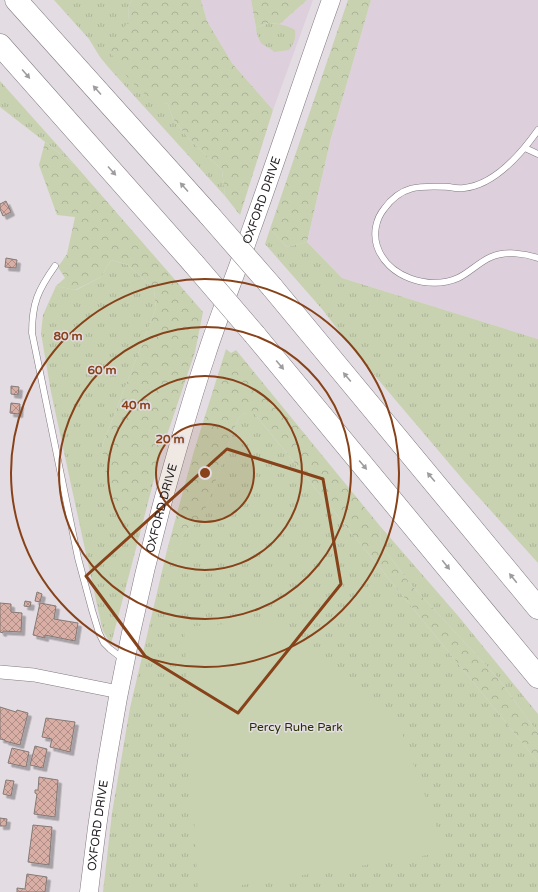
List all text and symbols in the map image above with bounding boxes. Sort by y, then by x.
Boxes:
one-way arrow [21,69,30,79]
one-way arrow [92,85,101,95]
street label: OXFORD DRIVE [240,154,284,246]
one-way arrow [107,167,116,176]
one-way arrow [179,182,188,192]
text: 80 m [53,329,83,343]
one-way arrow [275,359,284,370]
text: 60 m [87,363,117,377]
one-way arrow [343,372,352,383]
text: 40 m [121,398,151,412]
text: 20 m [155,432,185,446]
one-way arrow [358,459,367,470]
street label: OXFORD DRIVE [143,462,180,554]
centre of rings [198,466,212,480]
one-way arrow [426,472,435,483]
one-way arrow [441,560,450,570]
one-way arrow [509,572,518,583]
park label: Percy Ruhe Park [249,720,343,734]
street label: OXFORD DRIVE [84,779,111,872]

